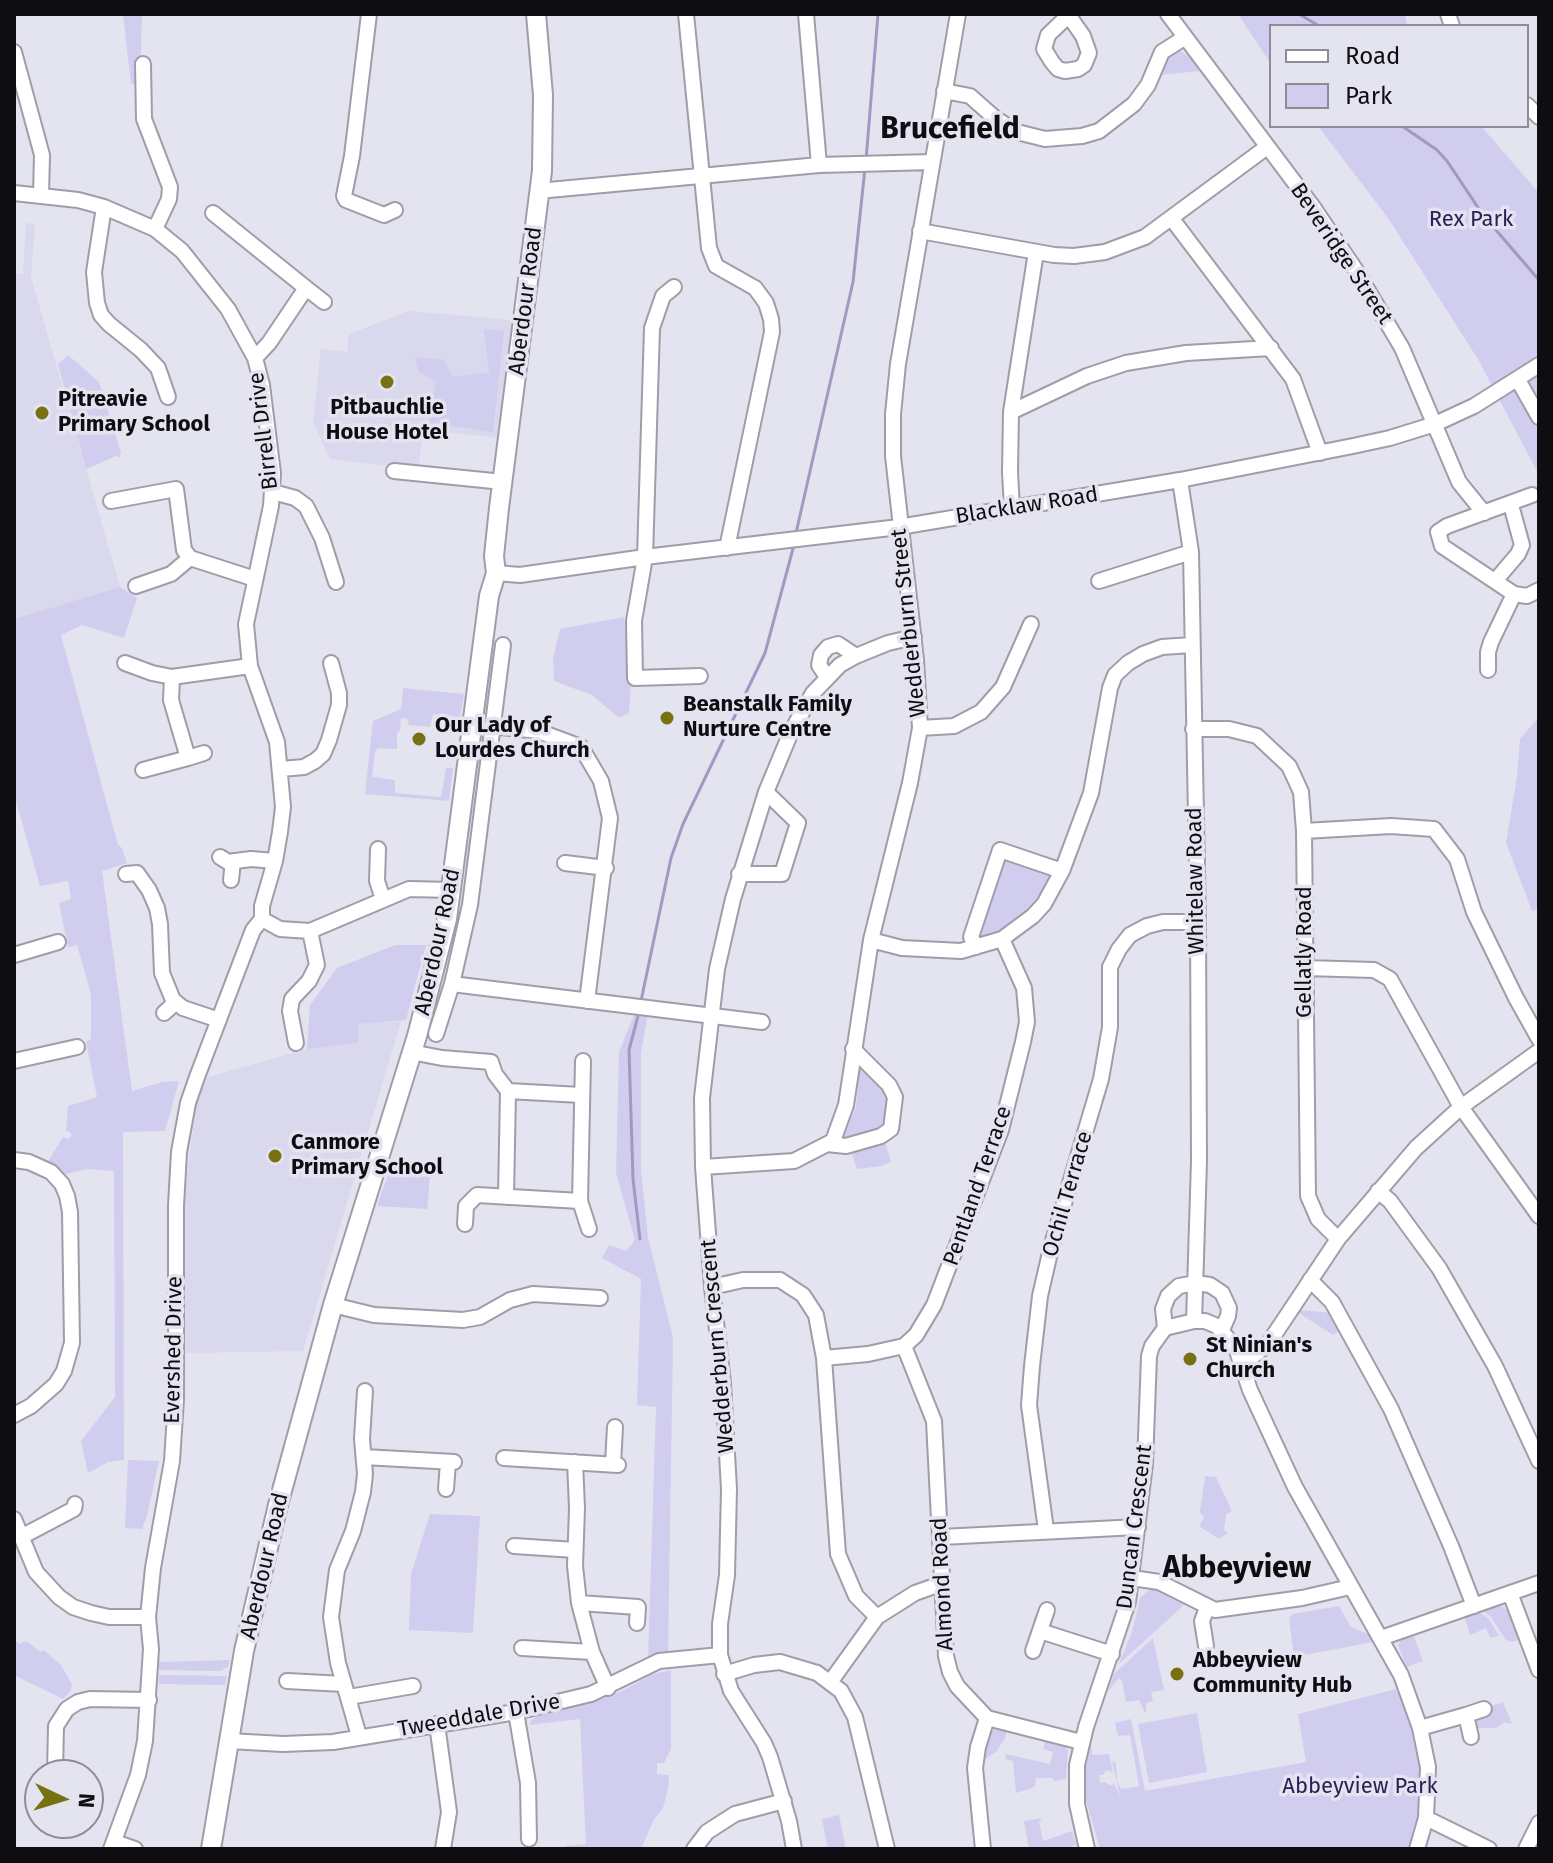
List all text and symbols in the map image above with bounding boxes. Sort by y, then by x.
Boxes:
legend [1269,24,1529,128]
text: Road [1345,42,1400,70]
text: Park [1345,82,1392,110]
district label: Brucefield [880,112,1020,148]
street label: Beveridge Street [1284,178,1398,330]
park label: Rex Park [1429,207,1513,233]
street label: Aberdour Road [504,225,548,377]
street label: Birrell Drive [244,371,284,491]
marker: Pitbauchlie House Hotel [378,373,396,391]
place label: Pitreavie Primary School [58,387,210,438]
place label: Pitbauchlie House Hotel [326,395,448,446]
marker: Pitreavie Primary School [33,404,51,422]
street label: Blacklaw Road [954,482,1100,530]
street label: Wedderburn Street [886,527,932,719]
place label: Beanstalk Family Nurture Centre [683,692,852,744]
marker: Beanstalk Family Nurture Centre [658,709,676,727]
place label: Our Lady of Lourdes Church [435,713,590,764]
marker: Our Lady of Lourdes Church [410,730,428,748]
street label: Whitelaw Road [1182,807,1210,955]
street label: Aberdour Road [410,866,466,1018]
street label: Gellatly Road [1292,886,1318,1018]
street label: Pentland Terrace [938,1103,1018,1269]
street label: Ochil Terrace [1037,1128,1099,1260]
place label: Canmore Primary School [291,1130,443,1182]
marker: Canmore Primary School [266,1147,284,1165]
street label: Wedderburn Crescent [695,1238,741,1454]
street label: Evershed Drive [160,1276,188,1424]
place label: St Ninian's Church [1206,1333,1312,1384]
marker: St Ninian's Church [1181,1350,1199,1368]
street label: Duncan Crescent [1112,1443,1158,1611]
street label: Aberdour Road [235,1490,295,1642]
street label: Almond Road [926,1517,960,1651]
district label: Abbeyview [1163,1551,1311,1587]
place label: Abbeyview Community Hub [1193,1648,1352,1700]
marker: Abbeyview Community Hub [1168,1665,1186,1683]
street label: Tweeddale Drive [396,1689,562,1743]
north arrow [24,1759,104,1839]
park label: Abbeyview Park [1282,1774,1438,1800]
text: N [72,1792,100,1809]

